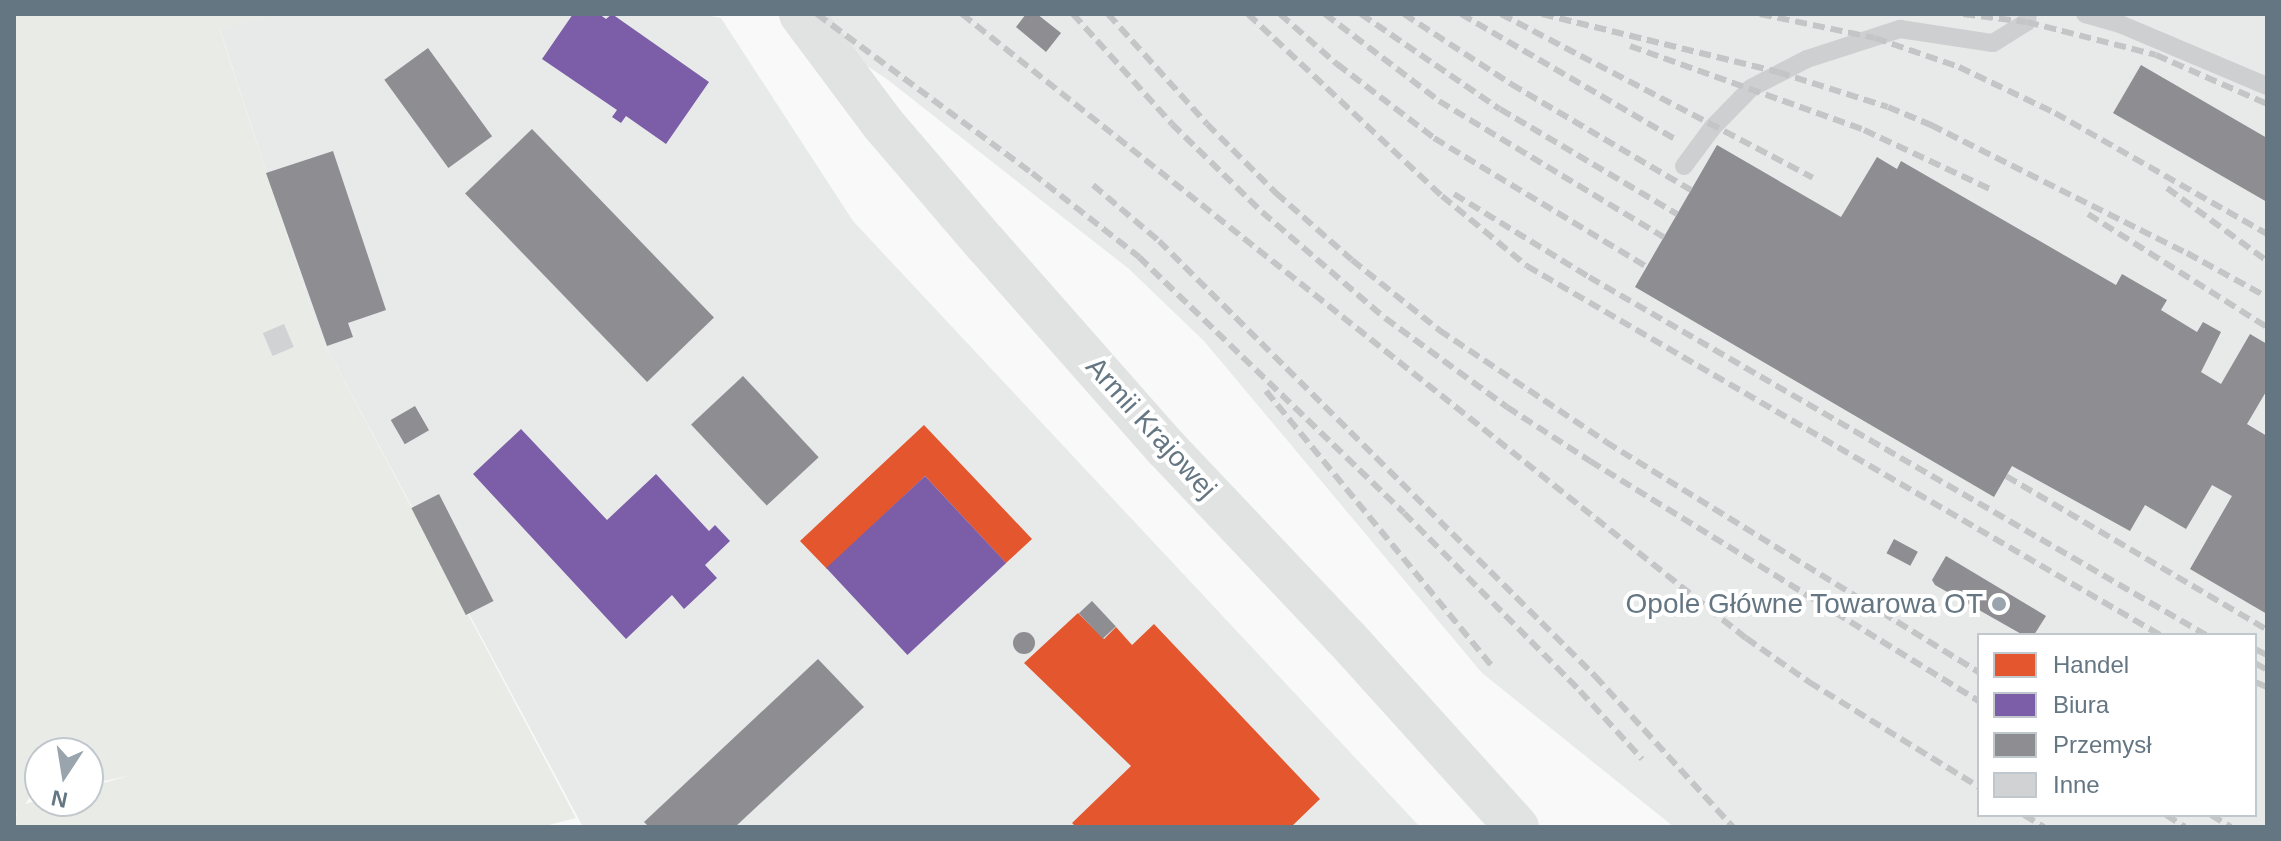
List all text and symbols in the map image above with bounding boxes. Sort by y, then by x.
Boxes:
street label: Armii Krajowej [1079,350,1223,506]
place label: Opole Główne Towarowa OT [1625,587,1983,621]
marker: Opole Główne Towarowa OT [1990,595,2008,613]
legend [1977,633,2257,817]
text: Handel [2053,651,2129,678]
text: Biura [2053,691,2109,718]
text: Przemysł [2053,731,2152,758]
north arrow [24,737,104,817]
text: Inne [2053,771,2100,798]
text: N [49,785,70,813]

